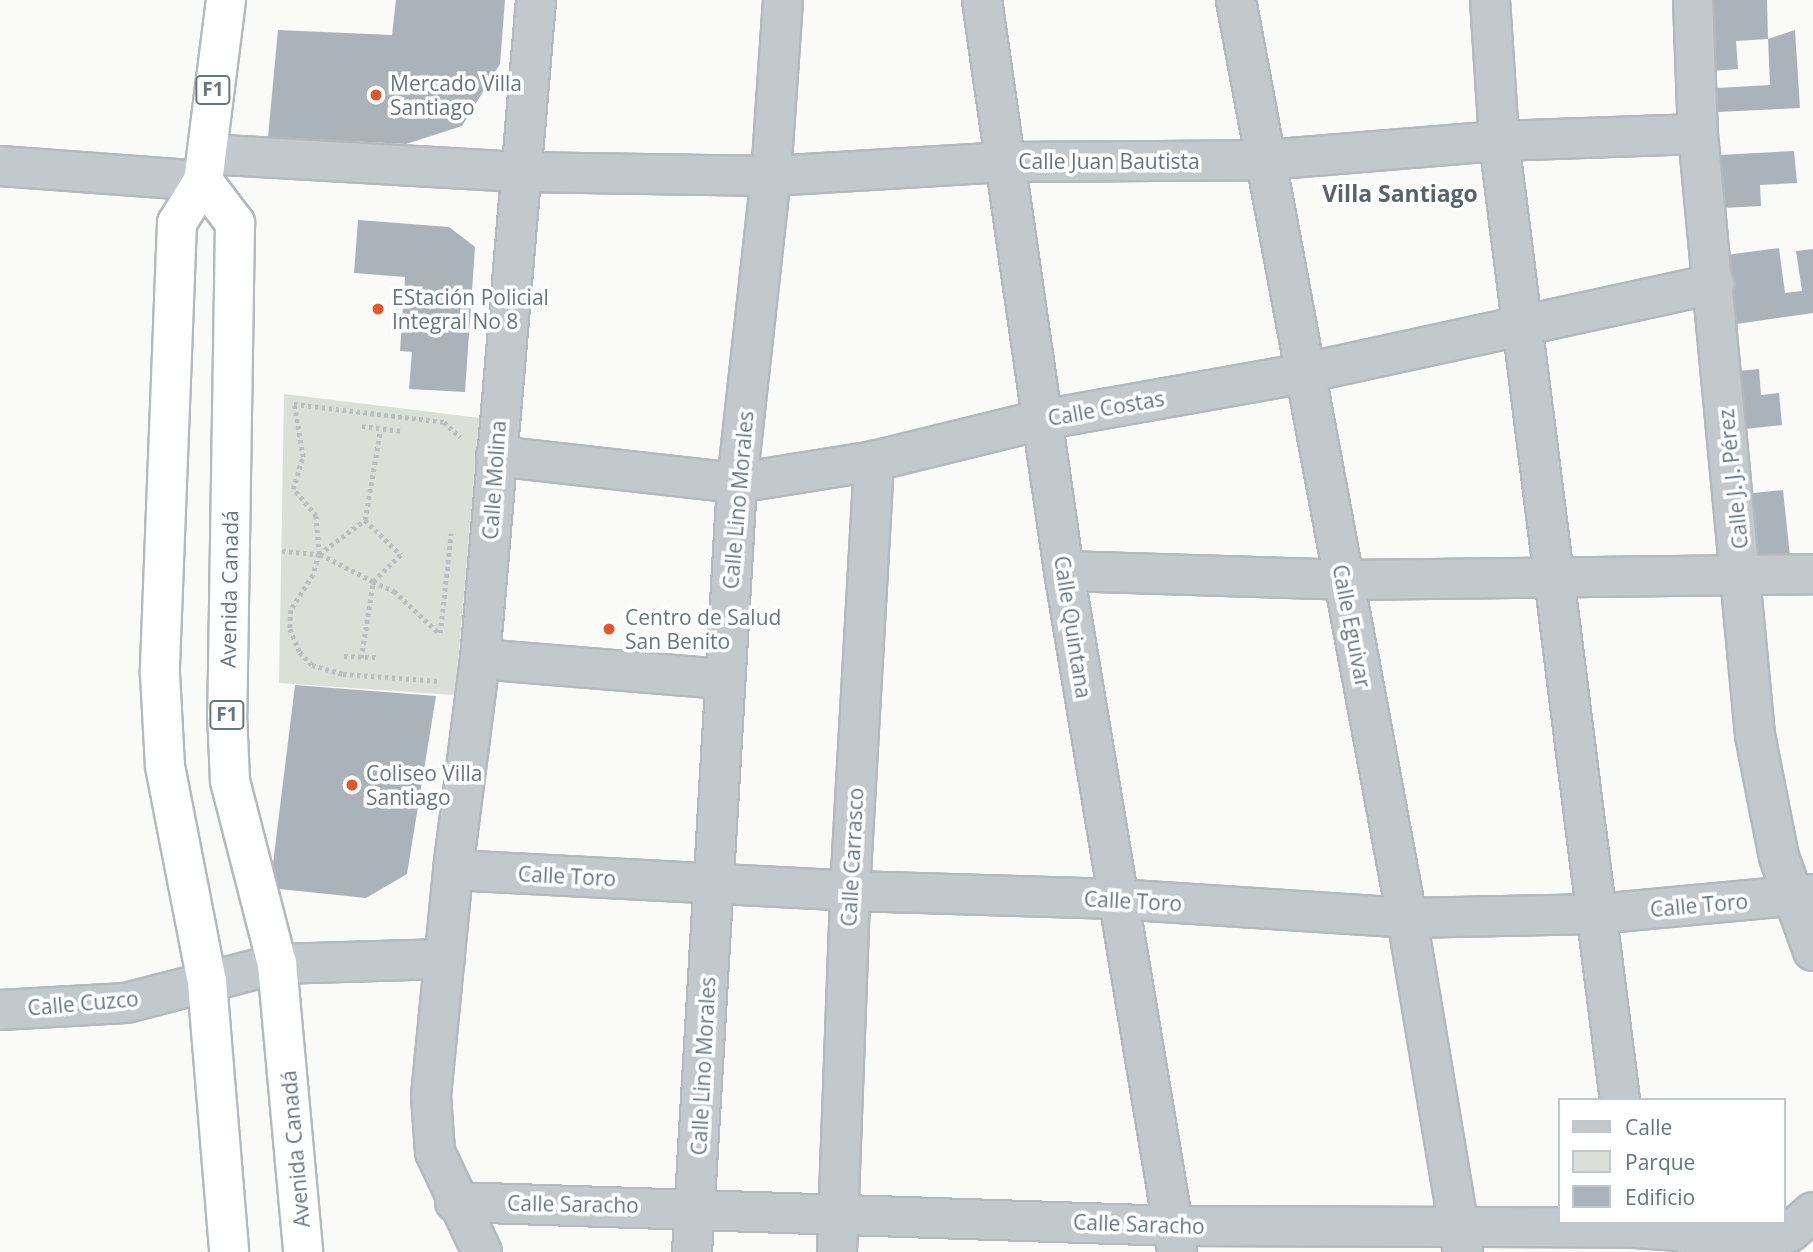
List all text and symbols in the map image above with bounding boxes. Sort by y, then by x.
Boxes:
place label: Mercado Villa Santiago [390,70,522,120]
road number: F1 [194,74,232,106]
marker: Mercado Villa Santiago [368,87,384,103]
street label: Calle Juan Bautista [1018,148,1200,174]
district label: Villa Santiago [1322,179,1478,207]
place label: EStación Policial Integral No 8 [392,284,549,334]
marker: EStación Policial Integral No 8 [370,301,386,317]
street label: Calle Costas [1046,385,1166,431]
street label: Calle J. J. Pérez [1713,408,1753,550]
street label: Calle Lino Morales [718,410,758,590]
street label: Calle Molina [477,420,511,540]
street label: Avenida Canadá [215,510,243,668]
street label: Calle Quintana [1049,554,1097,700]
street label: Calle Eguivar [1328,562,1376,690]
place label: Centro de Salud San Benito [625,604,781,654]
marker: Centro de Salud San Benito [599,619,619,639]
road number: F1 [208,700,246,730]
place label: Coliseo Villa Santiago [366,760,482,810]
marker: Coliseo Villa Santiago [344,777,360,793]
street label: Calle Carrasco [836,787,868,927]
street label: Calle Toro [517,861,617,891]
street label: Calle Toro [1083,886,1183,916]
street label: Calle Toro [1649,888,1749,922]
street label: Calle Lino Morales [686,976,720,1156]
street label: Calle Cuzco [26,986,140,1020]
street label: Avenida Canadá [276,1069,314,1229]
legend [1558,1098,1785,1224]
text: Calle [1625,1113,1672,1141]
text: Parque [1625,1148,1695,1176]
text: Edificio [1625,1183,1695,1211]
street label: Calle Saracho [507,1190,639,1218]
street label: Calle Saracho [1073,1209,1205,1239]

